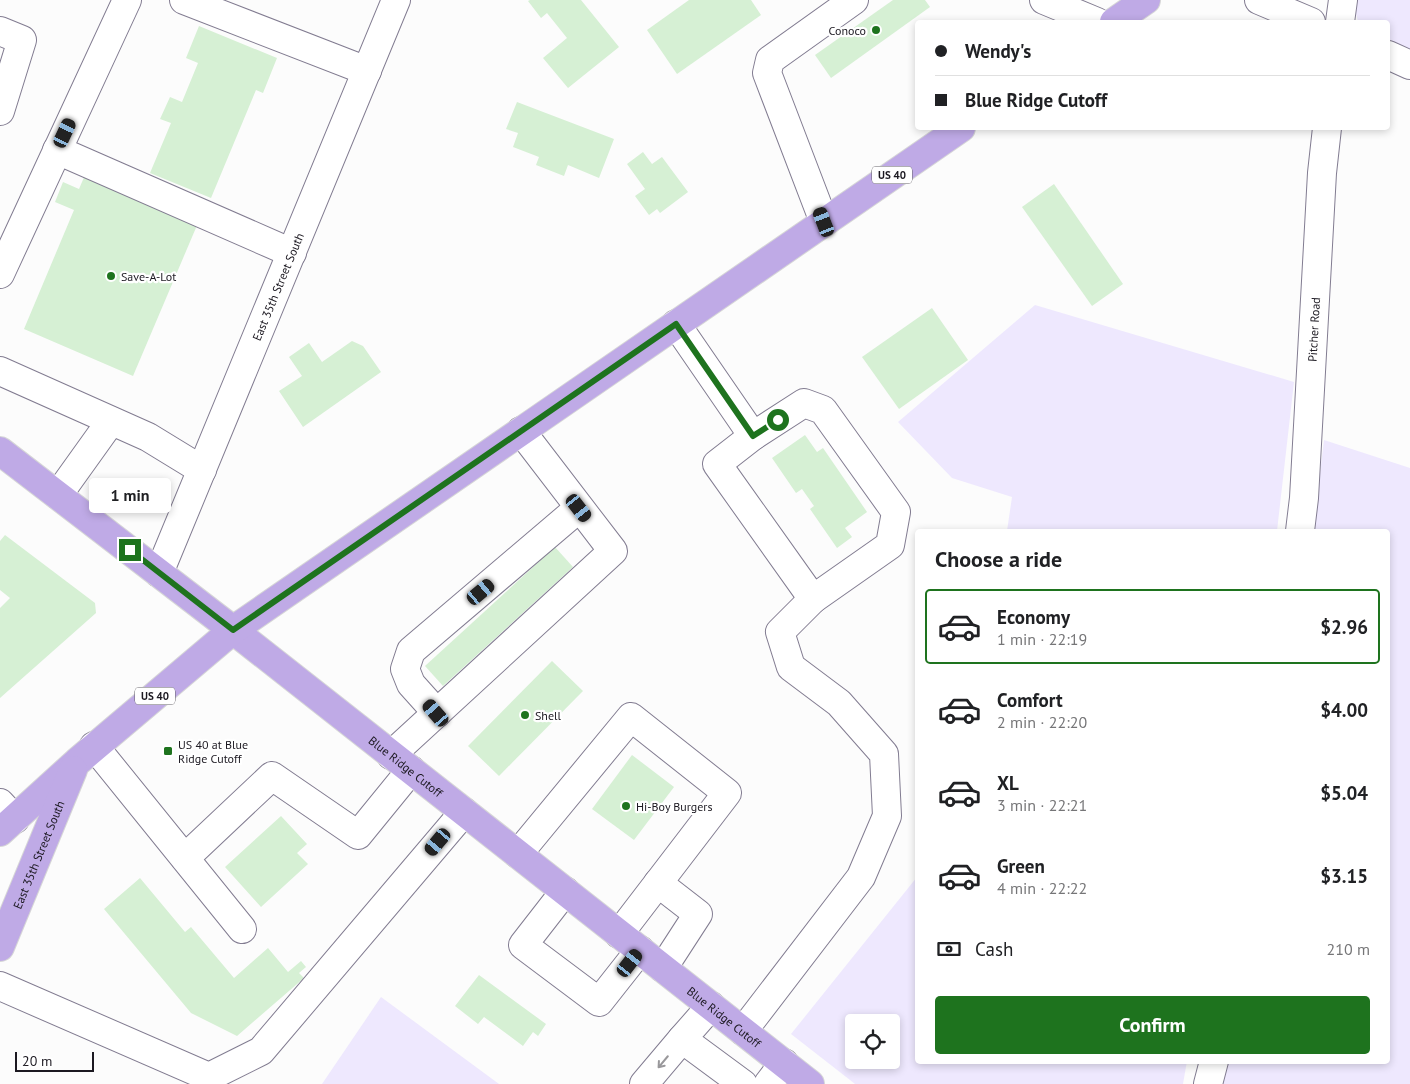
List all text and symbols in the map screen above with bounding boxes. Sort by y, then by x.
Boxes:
place label: Conoco [829,23,866,38]
marker: Conoco [870,24,882,36]
text: Wendy's [965,39,1031,63]
text: Blue Ridge Cutoff [965,88,1107,112]
car [51,116,78,150]
road number: US 40 [872,166,912,184]
car [811,205,836,239]
street label: East 35th Street South [248,230,307,343]
place label: Save-A-Lot [121,269,176,284]
marker: Save-A-Lot [105,270,117,282]
street label: Pitcher Road [1304,297,1323,362]
route start [767,409,789,431]
callout: 1 min [89,478,171,512]
text: 1 min [110,485,150,505]
car [563,492,594,524]
route end [119,539,141,561]
text: Choose a ride [935,545,1062,573]
car [464,577,497,607]
icon: car [937,604,982,649]
text: Economy [997,605,1070,629]
text: $2.96 [1320,615,1368,639]
text: 1 min · 22:19 [997,629,1087,649]
icon: car [937,687,982,732]
road number: US 40 [135,688,175,704]
text: Comfort [997,688,1063,712]
car [420,697,451,729]
text: $4.00 [1320,698,1368,722]
place label: Shell [535,708,562,723]
marker: Shell [519,709,531,721]
text: 2 min · 22:20 [997,712,1087,732]
street label: Blue Ridge Cutoff [366,732,447,801]
place label: US 40 at Blue Ridge Cutoff [178,737,248,766]
marker: US 40 at Blue Ridge Cutoff [162,745,174,757]
icon: car [937,770,982,815]
text: XL [997,771,1019,795]
text: $5.04 [1320,781,1368,805]
text: 3 min · 22:21 [997,795,1087,815]
street label: East 35th Street South [9,798,67,911]
place label: Hi-Boy Burgers [636,799,713,814]
marker: Hi-Boy Burgers [620,800,632,812]
car [422,826,453,858]
icon: car [937,853,982,898]
text: Green [997,854,1045,878]
text: $3.15 [1320,864,1368,888]
text: 4 min · 22:22 [997,878,1087,898]
icon: cash [935,935,963,963]
text: Cash [975,937,1013,961]
text: 210 m [1327,939,1370,959]
car [614,947,645,979]
street label: Blue Ridge Cutoff [684,983,765,1051]
button: Confirm [935,996,1370,1054]
map controls [845,1014,900,1069]
button: locate [845,1014,900,1069]
scale bar [15,1049,94,1072]
text: 20 m [22,1052,52,1070]
one-way arrow [658,1055,669,1068]

